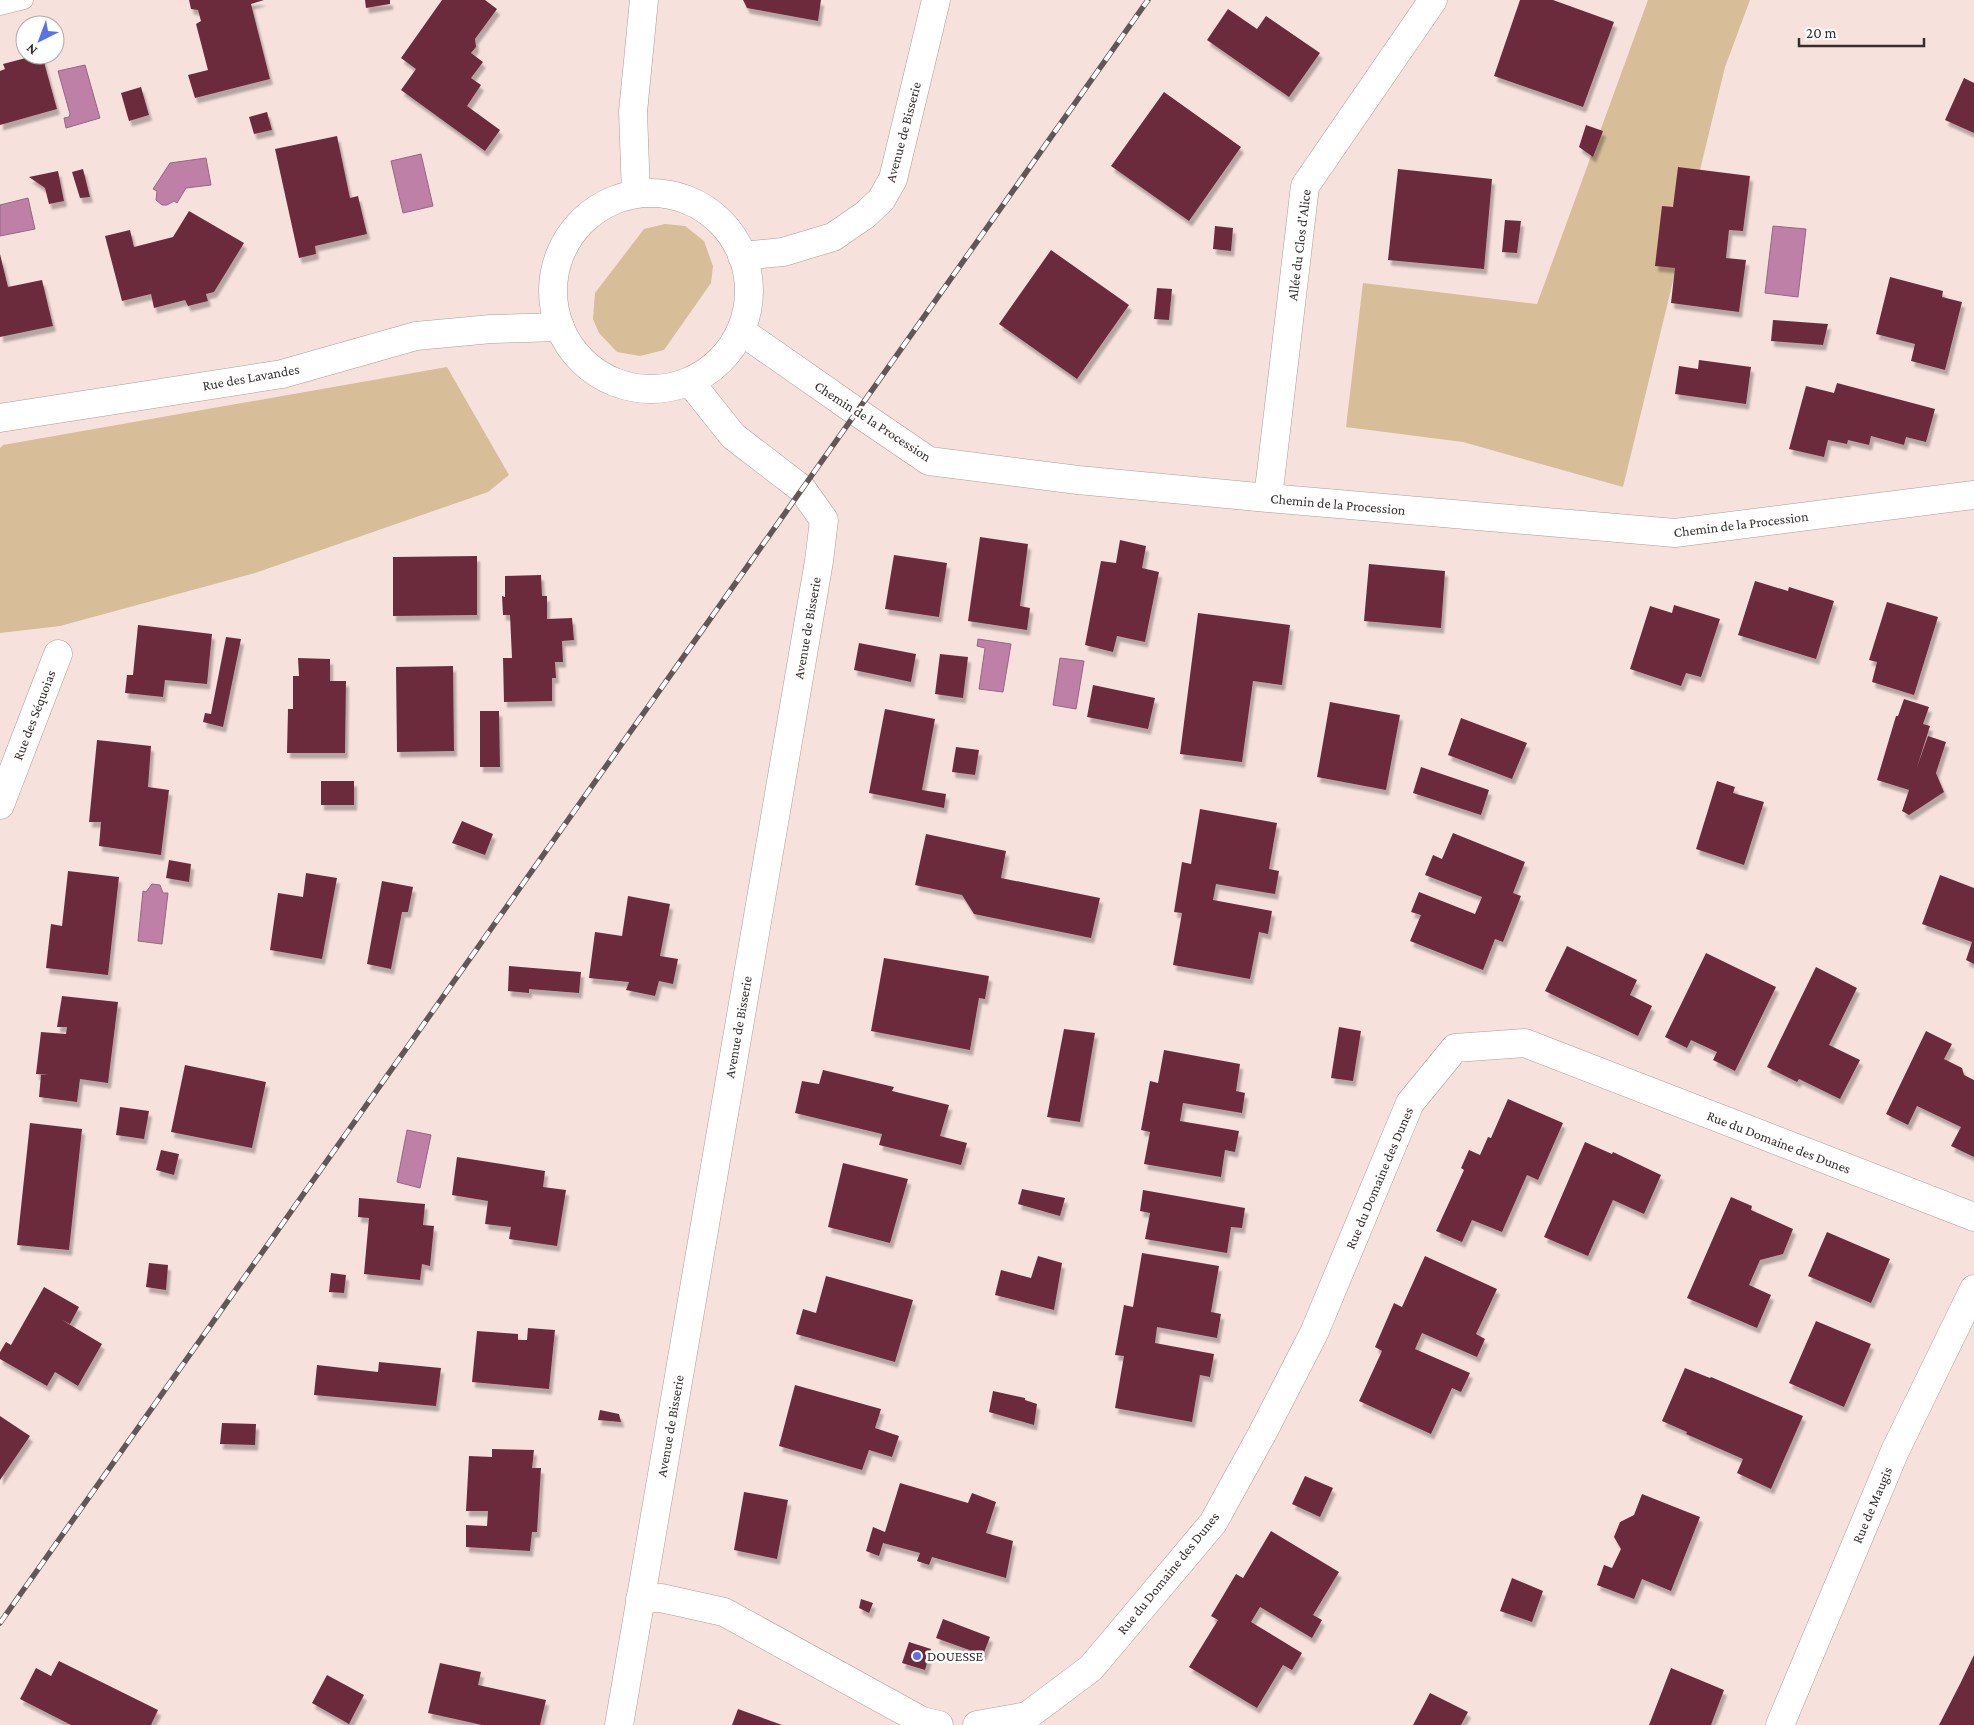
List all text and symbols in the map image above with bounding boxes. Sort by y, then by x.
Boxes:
north arrow [15,15,65,65]
scale bar [1799,15,1924,47]
text: 20 m [1806,25,1837,41]
text: N [22,40,40,59]
street label: Avenue de Bisserie [882,80,924,184]
street label: Allée du Clos d'Alice [1284,188,1314,302]
street label: Rue des Lavandes [201,361,301,393]
street label: Chemin de la Procession [812,377,935,465]
street label: Chemin de la Procession [1270,490,1407,518]
street label: Chemin de la Procession [1673,508,1810,540]
street label: Avenue de Bisserie [790,576,824,680]
street label: Rue des Séquoias [9,668,59,762]
street label: Avenue de Bisserie [721,975,755,1079]
street label: Rue du Domaine des Dunes [1342,1105,1416,1251]
street label: Rue du Domaine des Dunes [1705,1107,1853,1177]
street label: Avenue de Bisserie [653,1374,687,1478]
street label: Rue de Maugis [1849,1464,1895,1546]
street label: Rue du Domaine des Dunes [1114,1509,1222,1637]
place label: DOUESSE [927,1648,983,1664]
marker: DOUESSE [911,1650,923,1662]

